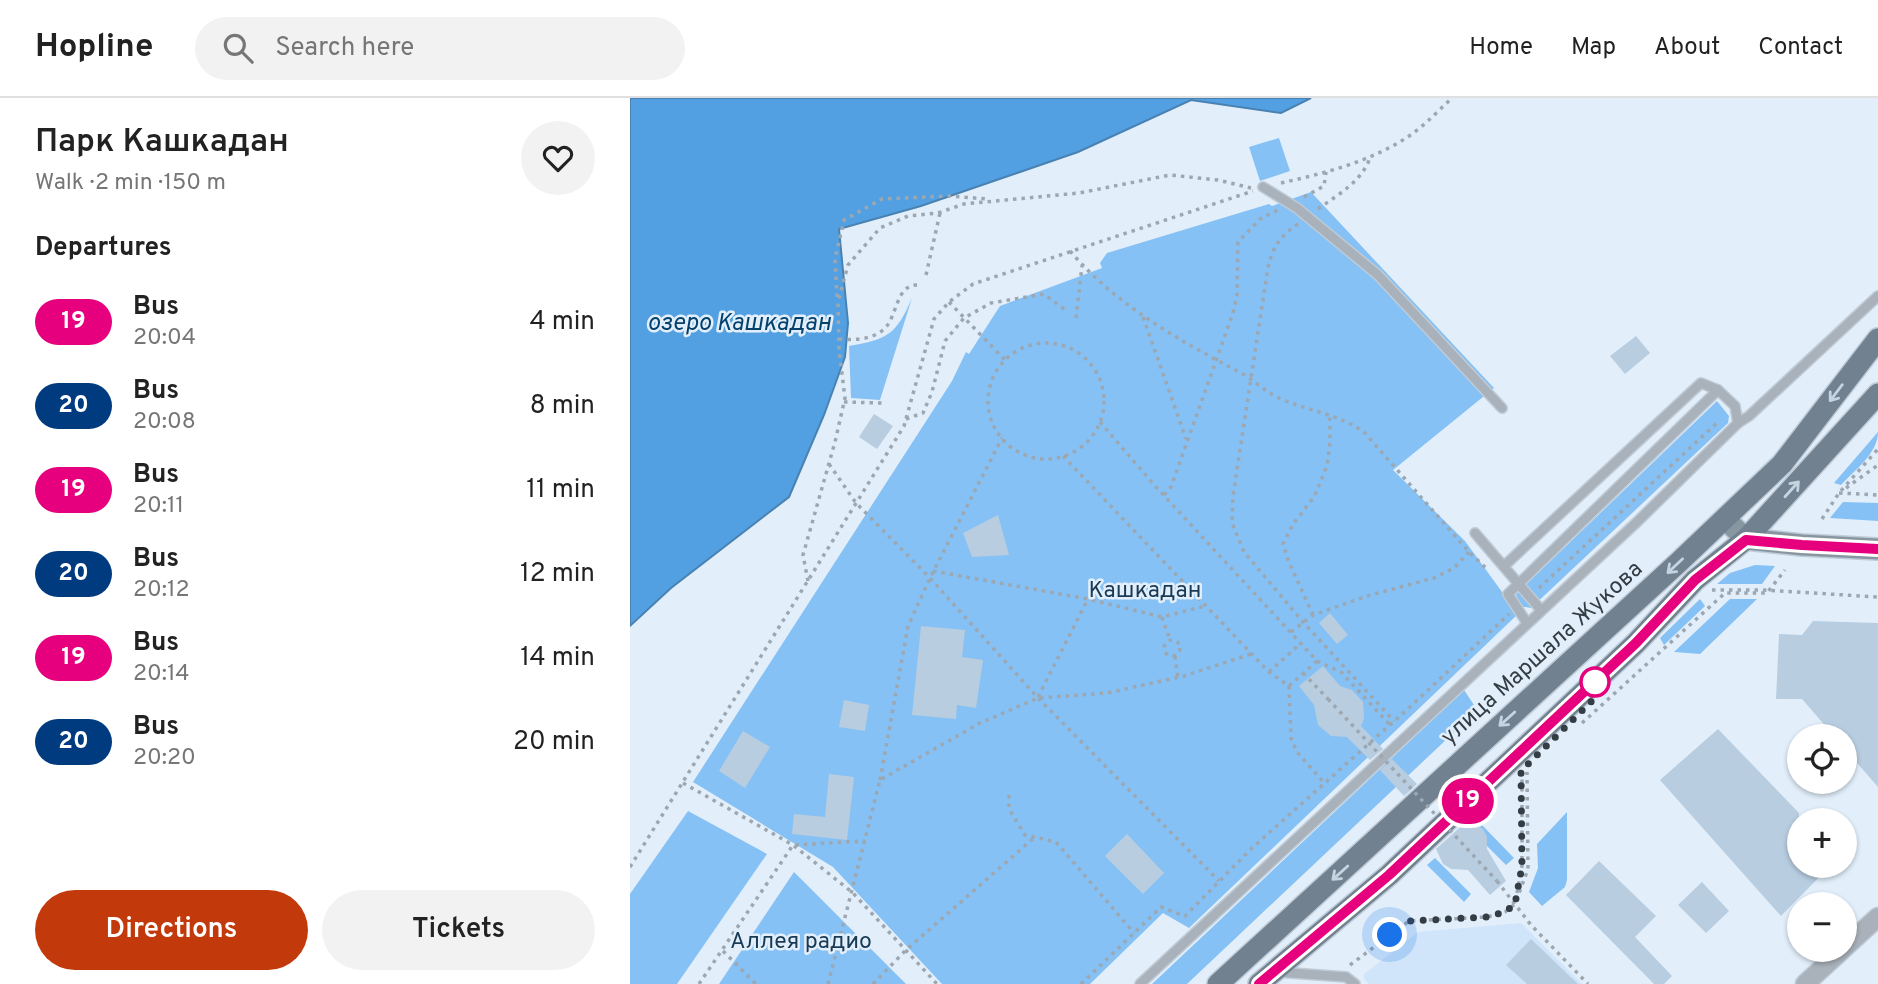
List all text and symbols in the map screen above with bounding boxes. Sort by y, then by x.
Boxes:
search box [195,17,685,80]
text: Hopline [35,27,153,69]
icon: search [219,29,257,67]
text: Search here [275,32,414,65]
text: Home [1469,33,1533,63]
text: Map [1571,33,1616,63]
text: About [1654,33,1720,63]
text: Contact [1758,33,1843,63]
button: heart [521,121,595,195]
text: Парк Кашкадан [35,122,289,164]
text: Walk · 2 min · 150 m [35,169,226,198]
text: Departures [35,232,172,265]
text: Bus [133,291,179,324]
text: 4 min [529,306,595,339]
text: 19 [61,307,86,337]
water label: озеро Кашкадан [647,309,832,339]
text: 20:04 [133,324,196,353]
text: Bus [133,375,179,408]
one-way arrow [1829,383,1844,402]
text: 8 min [530,390,595,423]
text: 20 [58,391,89,421]
text: 20:08 [133,408,196,437]
text: Bus [133,459,179,492]
text: 11 min [526,474,595,507]
text: 19 [61,475,86,505]
one-way arrow [1783,481,1800,498]
text: 20:11 [133,492,184,521]
text: Bus [133,543,179,576]
street label: улица Маршала Жукова [1436,556,1650,752]
one-way arrow [1667,557,1684,574]
text: 12 min [520,558,595,591]
text: 20 [58,559,89,589]
text: 20:12 [133,576,190,605]
park label: Кашкадан [1089,577,1201,606]
text: Bus [133,627,179,660]
text: 14 min [520,642,595,675]
text: 19 [61,643,86,673]
text: 20:14 [133,660,189,689]
unlabelled marker [1580,667,1610,697]
text: Bus [133,711,179,744]
one-way arrow [1498,711,1516,727]
map controls [1787,724,1857,962]
button: locate [1787,724,1857,794]
text: 20 min [513,726,595,759]
text: 20 [58,727,89,757]
text: 20:20 [133,744,196,773]
line badge: 19 [1436,778,1500,824]
text: 19 [1456,786,1480,816]
button: + [1787,808,1857,878]
one-way arrow [1332,864,1349,881]
button: Directions [35,890,308,970]
button: Tickets [322,890,595,970]
button: − [1787,892,1857,962]
your location [1372,917,1407,952]
park label: Аллея радио [730,928,872,957]

